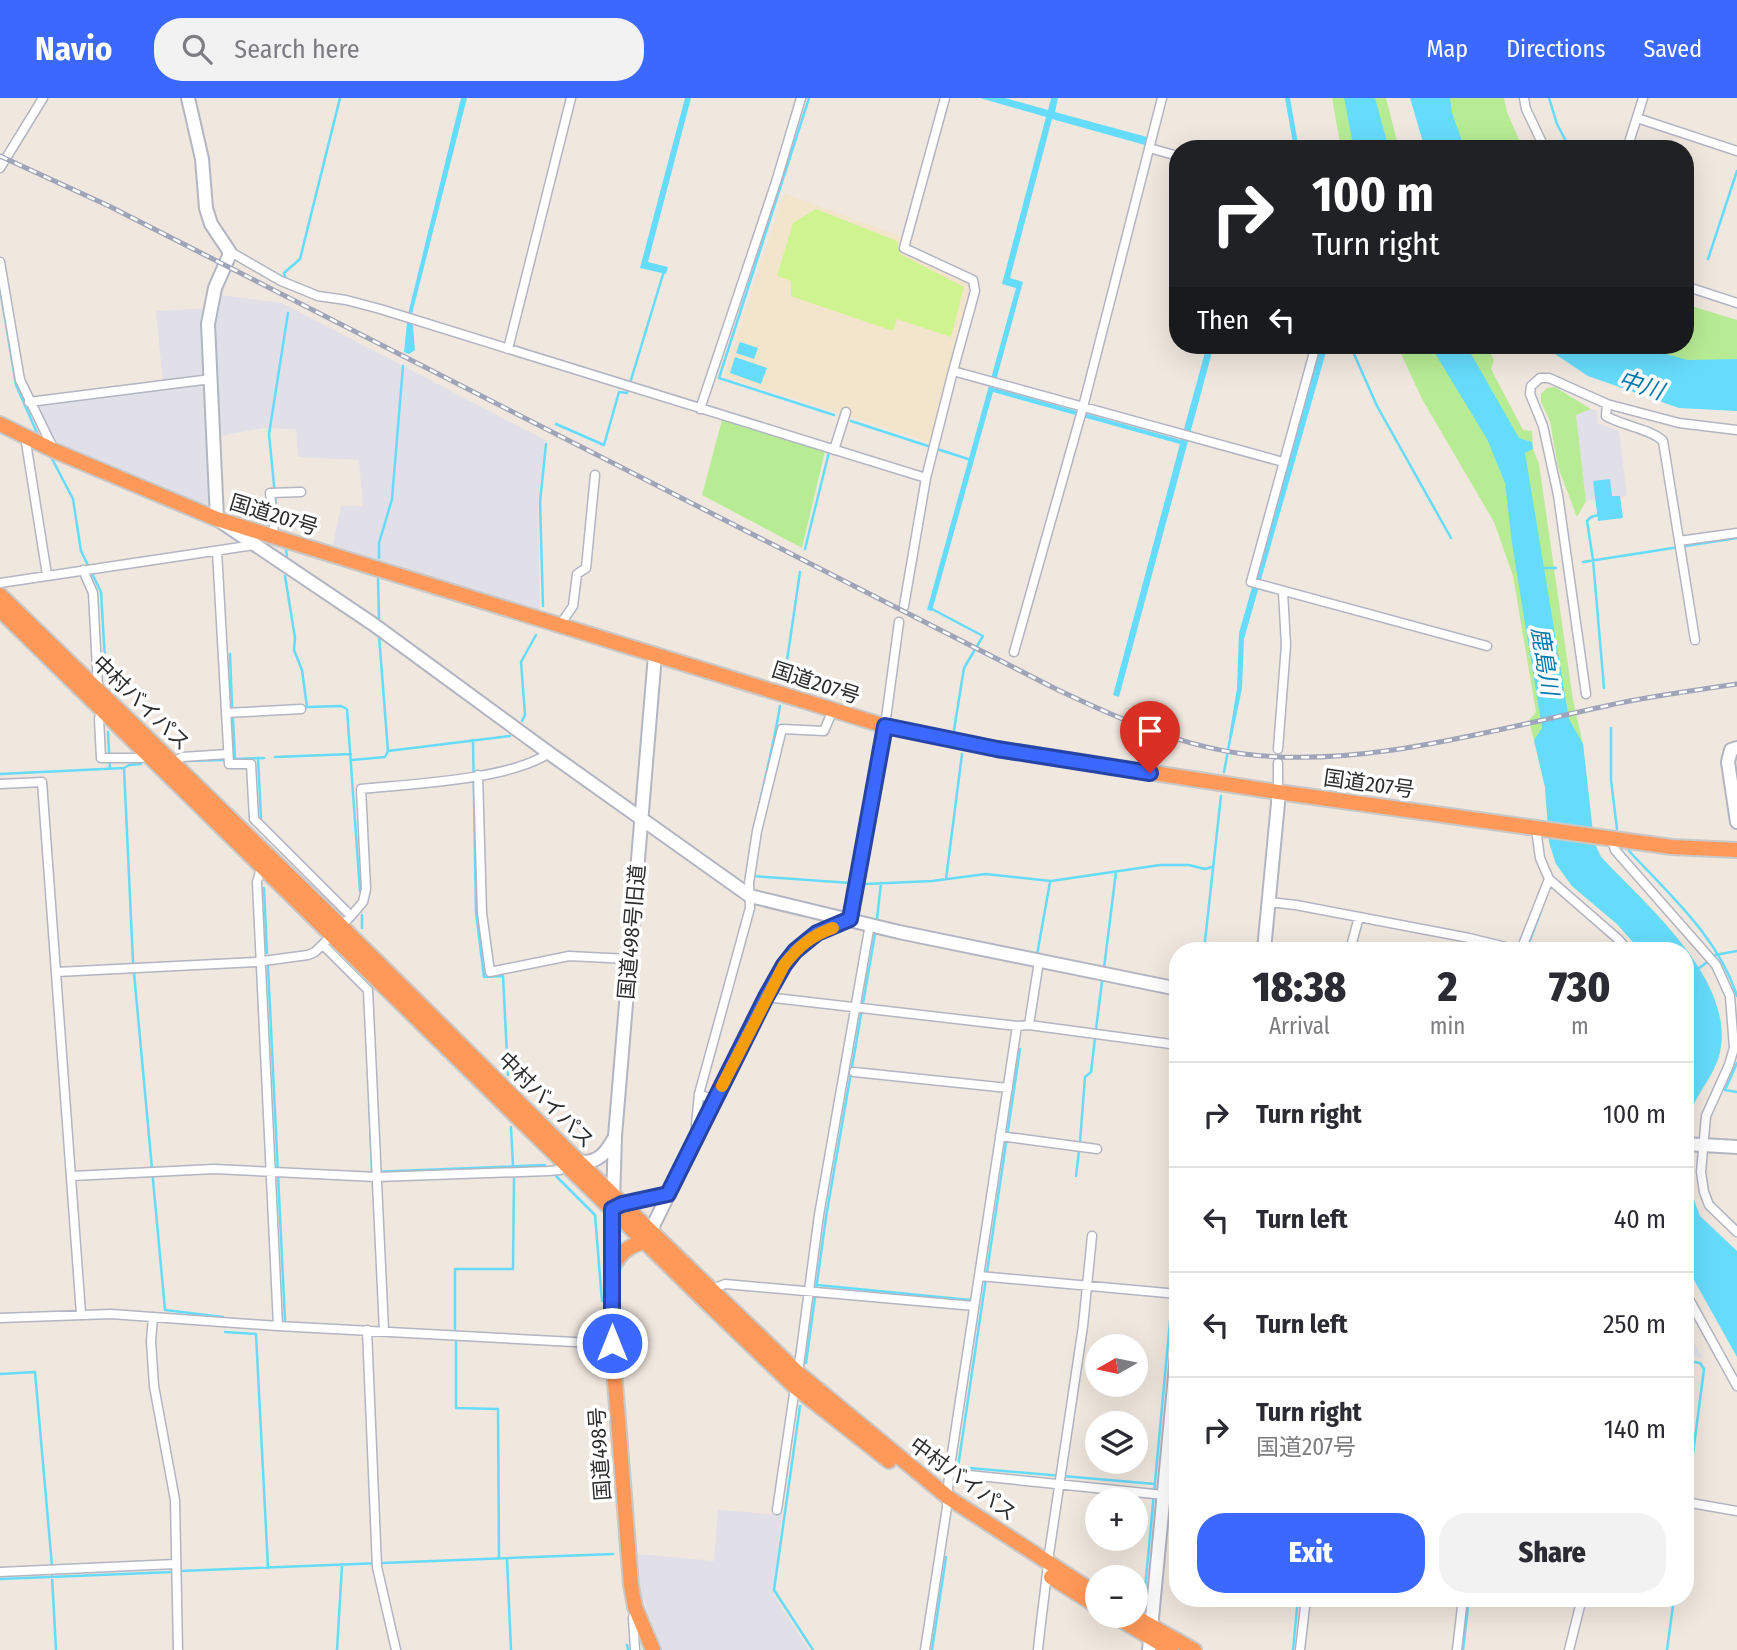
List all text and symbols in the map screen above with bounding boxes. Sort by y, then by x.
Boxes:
search box [154,18,644,81]
text: Navio [35,29,112,69]
icon: search [178,30,216,68]
text: Search here [234,34,360,65]
text: Map [1427,35,1468,63]
text: Directions [1506,35,1605,63]
text: Saved [1643,35,1702,63]
text: 100 m [1312,165,1434,224]
icon: right [1197,168,1288,259]
text: Turn right [1312,225,1439,263]
icon: left [1263,301,1301,339]
text: Then [1197,305,1249,336]
water label: 中川 [1615,365,1670,406]
street label: 国道207号 [227,489,321,541]
water label: 鹿島川 [1526,625,1565,700]
street label: 中村バイパス [87,650,195,756]
street label: 国道207号 [769,657,863,709]
pin [1120,701,1180,773]
icon: arrive [1131,712,1169,750]
street label: 国道207号 [1322,765,1416,803]
street label: 国道498号旧道 [613,863,651,1001]
text: 18:38 [1252,962,1346,1012]
text: 2 [1438,962,1458,1012]
text: 730 [1549,962,1611,1012]
text: Arrival [1269,1012,1330,1040]
text: min [1430,1012,1465,1040]
text: m [1571,1012,1589,1040]
street label: 中村バイパス [492,1046,600,1154]
icon: right [1197,1096,1235,1134]
text: Turn right [1256,1099,1362,1130]
text: 100 m [1603,1099,1666,1130]
icon: left [1197,1201,1235,1239]
text: Turn left [1256,1204,1348,1235]
text: 40 m [1614,1204,1666,1235]
position arrow [575,1306,649,1380]
icon: left [1197,1306,1235,1344]
text: Turn left [1256,1309,1348,1340]
text: 250 m [1603,1309,1666,1340]
north arrow [1085,1334,1148,1396]
map controls [1085,1334,1148,1628]
text: Turn right [1256,1397,1362,1428]
street label: 国道498号 [584,1406,616,1502]
button: layers [1085,1411,1148,1474]
icon: right [1197,1411,1235,1449]
text: 140 m [1604,1414,1666,1445]
street label: 中村バイパス [905,1432,1021,1526]
text: 国道207号 [1256,1433,1356,1461]
button: + [1085,1488,1148,1551]
button: Exit [1197,1513,1425,1593]
button: Share [1439,1513,1666,1593]
button: − [1085,1565,1148,1628]

